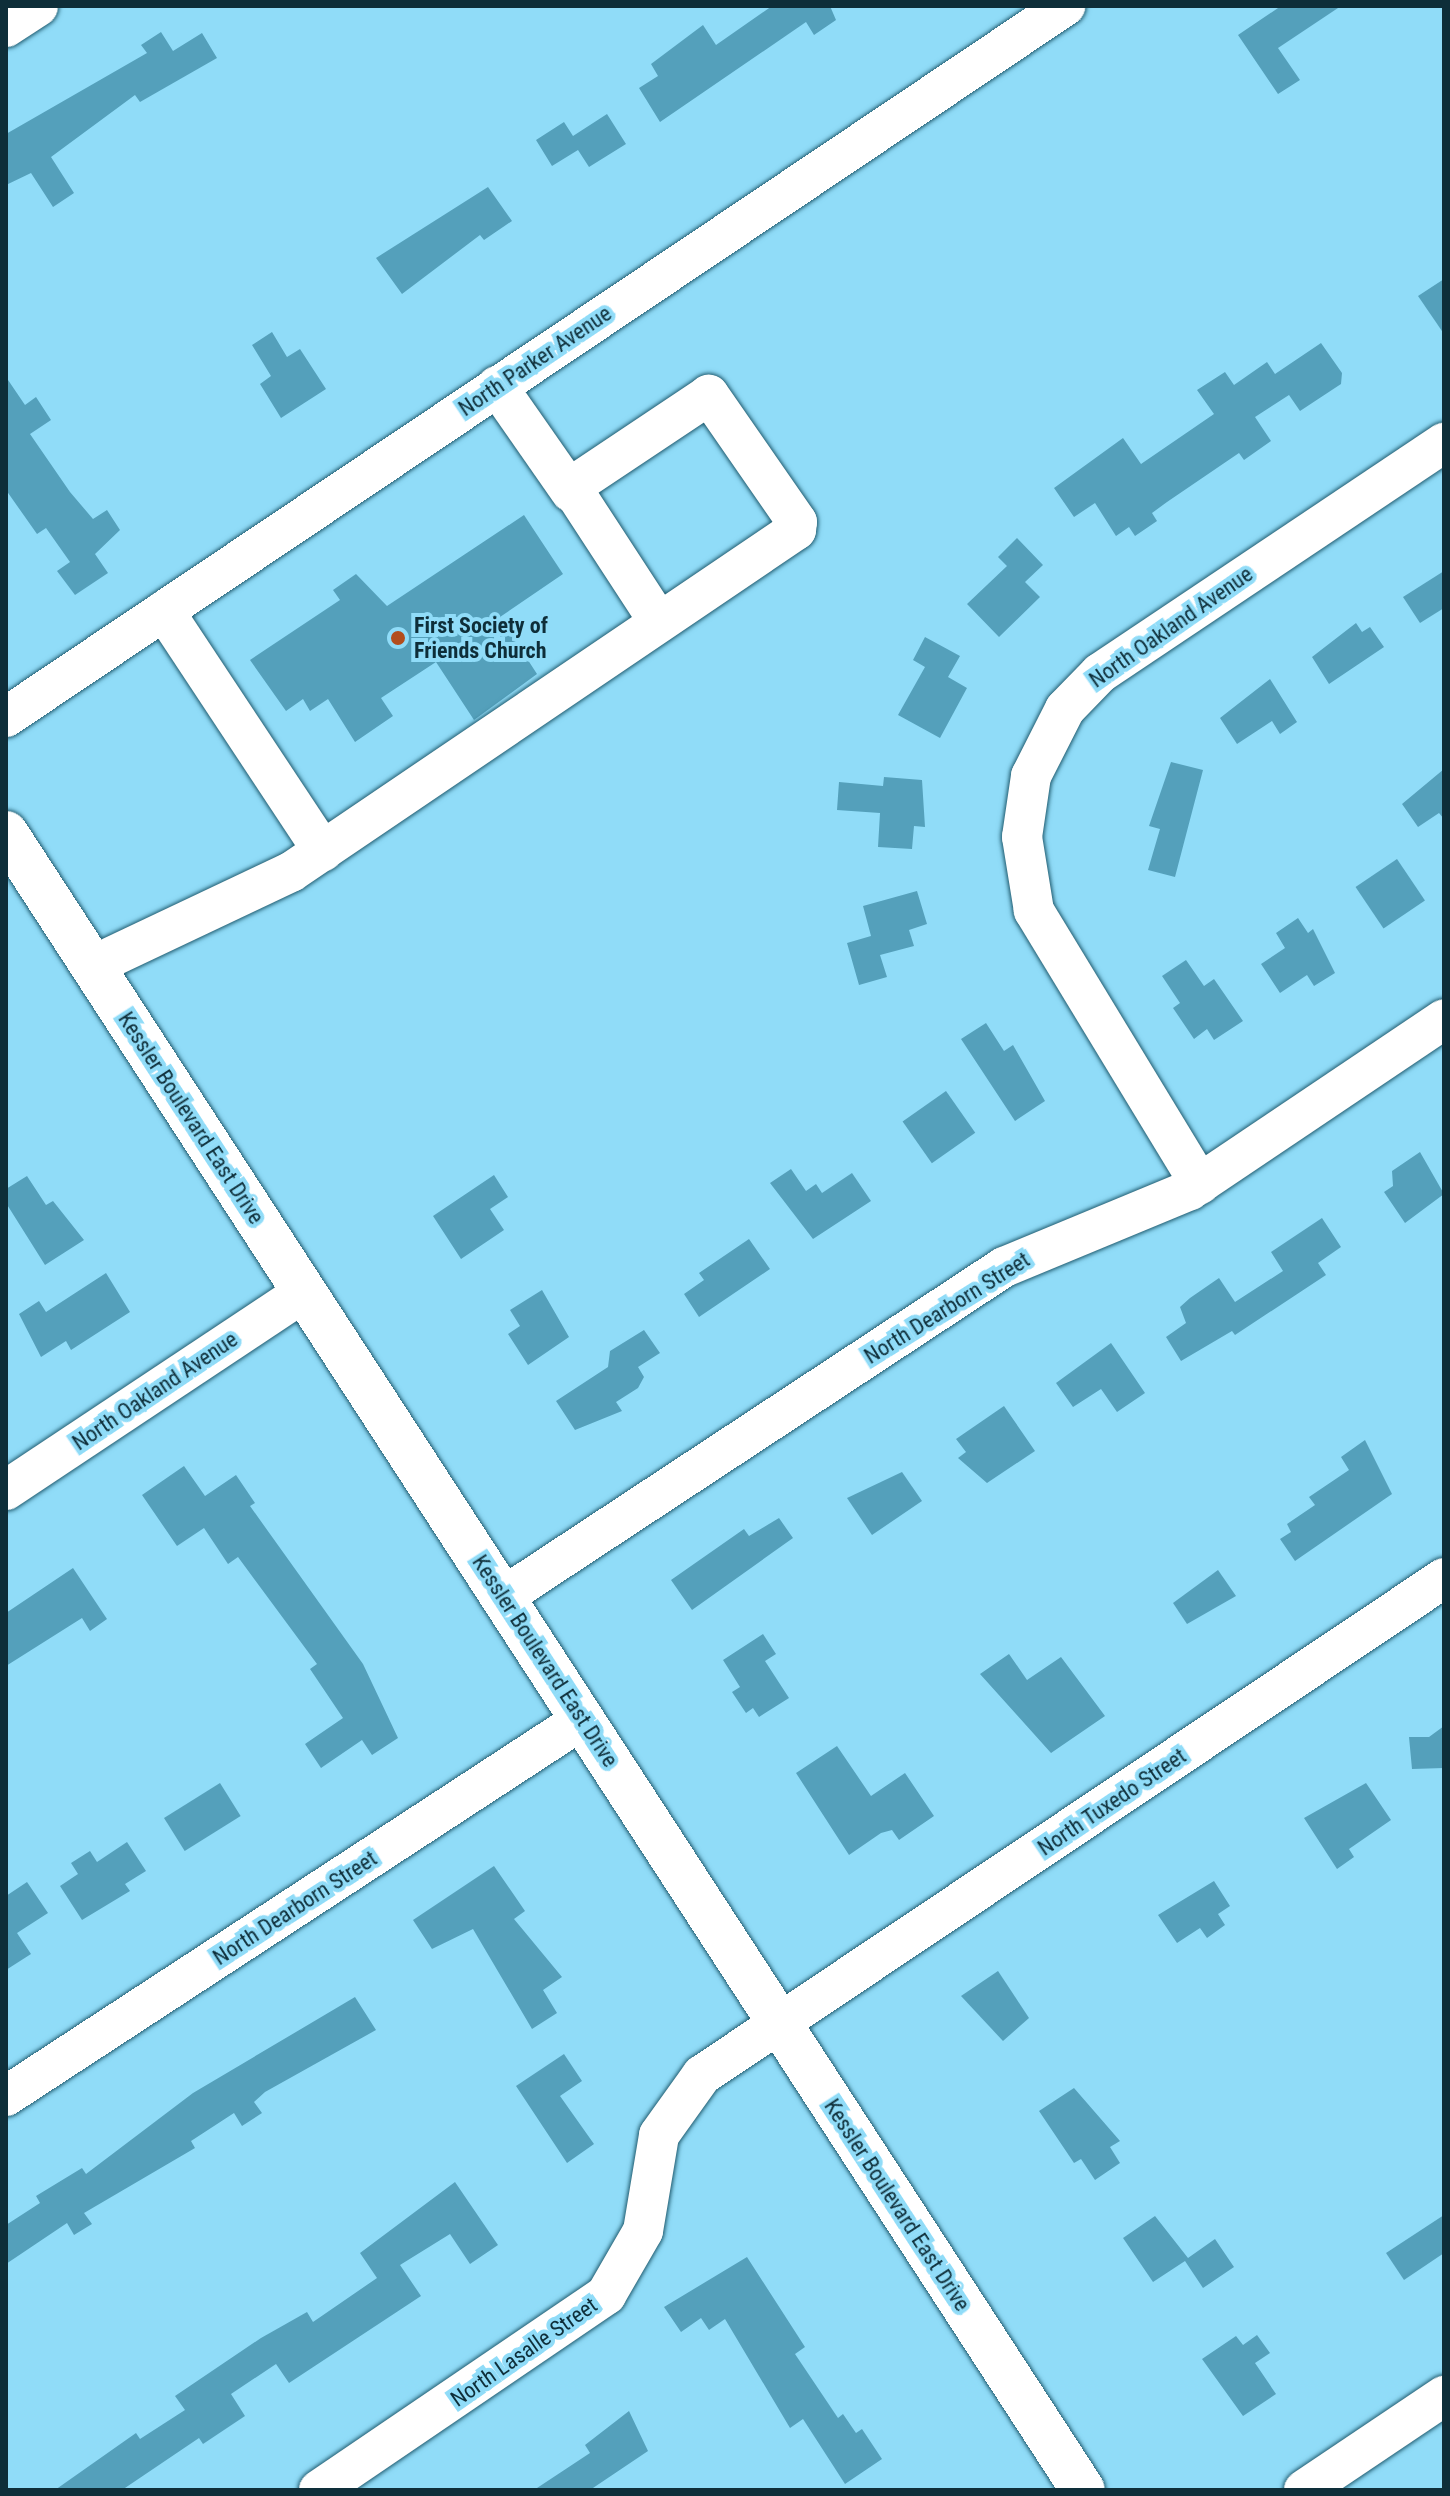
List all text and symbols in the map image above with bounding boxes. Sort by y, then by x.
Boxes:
street label: North Parker Avenue [454,300,616,422]
street label: North Oakland Avenue [1084,561,1258,693]
place label: First Society of Friends Church [414,612,548,664]
marker: First Society of Friends Church [389,629,407,647]
street label: Kessler Boulevard East Drive [113,1007,269,1229]
street label: North Dearborn Street [859,1246,1035,1370]
street label: North Oakland Avenue [67,1326,243,1456]
street label: Kessler Boulevard East Drive [467,1550,623,1772]
street label: North Tuxedo Street [1033,1743,1191,1861]
street label: North Dearborn Street [208,1845,382,1971]
street label: Kessler Boulevard East Drive [819,2094,975,2316]
street label: North Lasalle Street [446,2292,602,2412]

